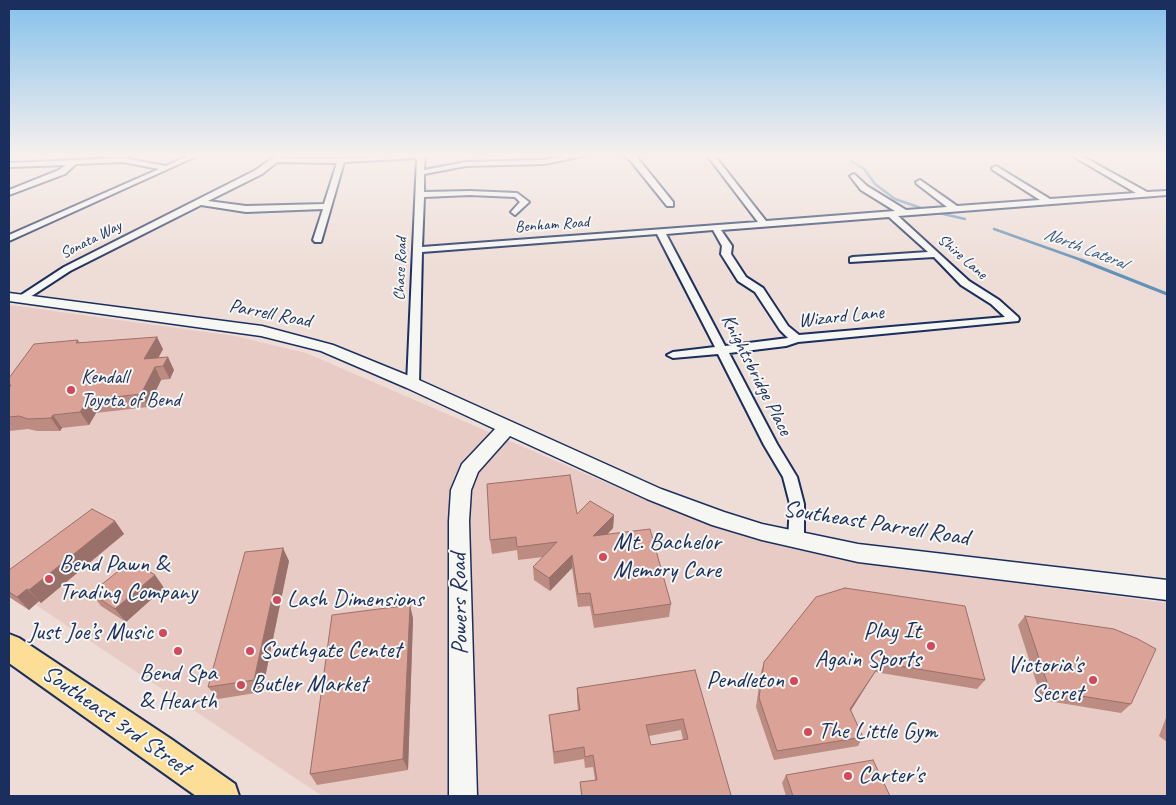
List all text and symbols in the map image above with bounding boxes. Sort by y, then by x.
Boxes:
street label: Benham Road [514,213,590,237]
street label: Sonata Way [57,216,125,264]
water label: North Lateral [1041,223,1129,275]
street label: Shire Lane [933,230,991,284]
street label: Chase Road [390,237,412,301]
street label: Parrell Road [227,294,313,334]
street label: Wizard Lane [797,301,885,333]
street label: Knightsbridge Place [715,310,797,440]
place label: Kendall Toyota of Bend [81,366,180,413]
marker: Kendall Toyota of Bend [65,384,77,396]
street label: Southeast Parrell Road [781,495,971,553]
place label: Mt. Bachelor Memory Care [613,529,721,585]
place label: Bend Pawn & Trading Company [59,551,197,607]
marker: Mt. Bachelor Memory Care [597,551,609,563]
street label: Powers Road [445,553,475,655]
marker: Bend Pawn & Trading Company [43,573,55,585]
place label: Lash Dimensions [287,586,423,614]
marker: Lash Dimensions [271,594,283,606]
place label: Play It Again Sports [815,618,921,674]
place label: Just Joe’s Music [28,619,153,647]
marker: Just Joe’s Music [157,627,169,639]
place label: Southgate Centet [260,637,401,665]
marker: Play It Again Sports [925,640,937,652]
marker: Bend Spa & Hearth [172,645,184,657]
marker: Southgate Centet [244,645,256,657]
place label: Victoria's Secret [1007,652,1083,708]
street label: Southeast 3rd Street [36,659,196,783]
place label: Bend Spa & Hearth [139,660,217,716]
place label: Pendleton [706,667,784,695]
place label: Butler Market [251,671,368,699]
marker: Victoria's Secret [1087,674,1099,686]
marker: Pendleton [788,675,800,687]
marker: Butler Market [235,679,247,691]
place label: The Little Gym [818,718,937,746]
marker: The Little Gym [802,726,814,738]
place label: Carter's [858,762,924,790]
marker: Carter's [842,770,854,782]

